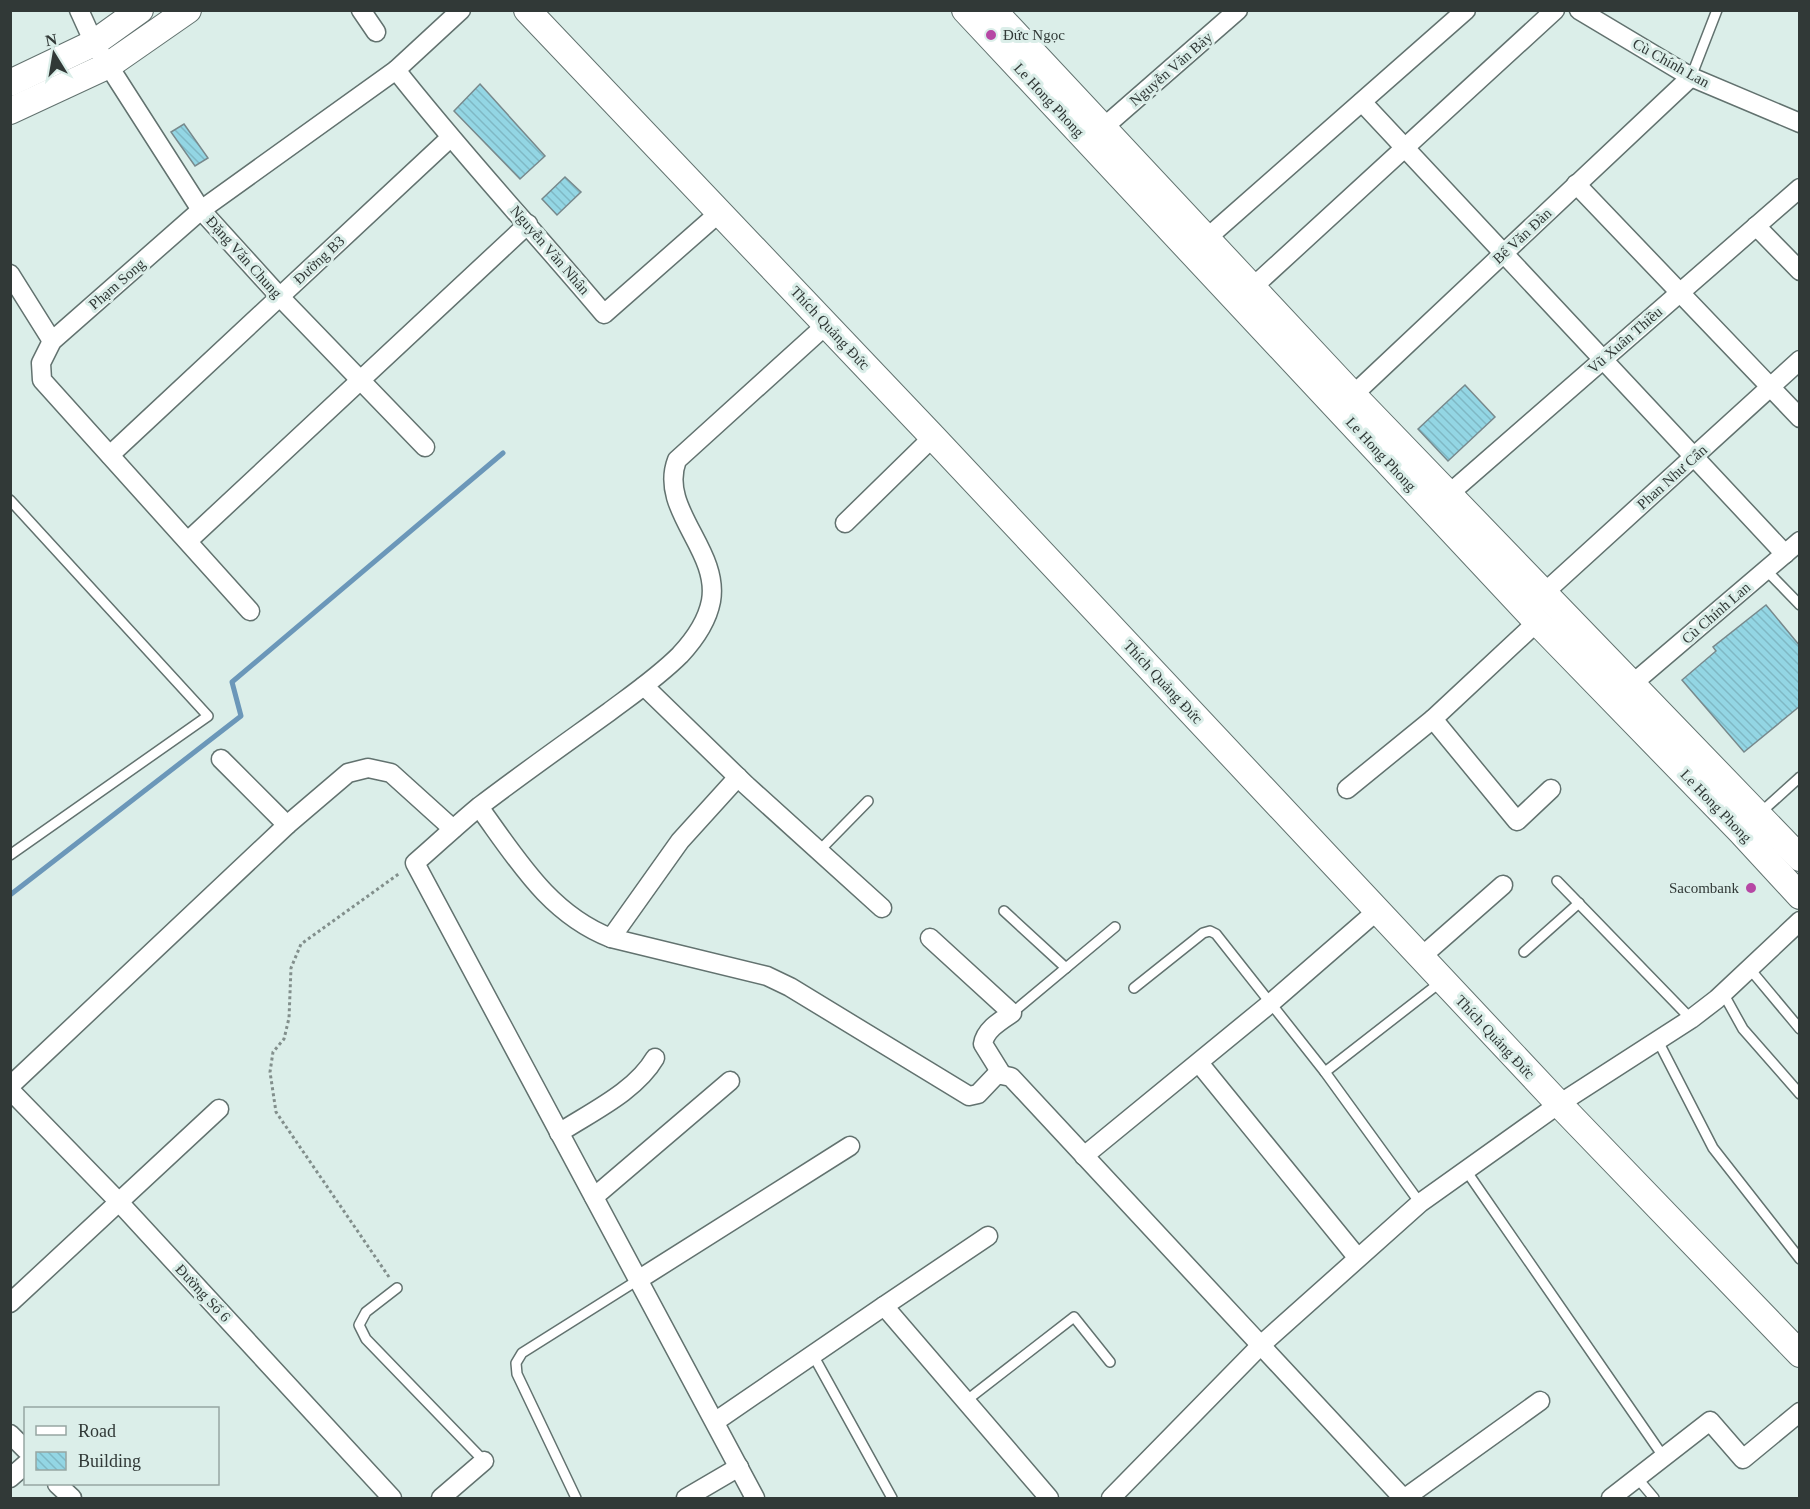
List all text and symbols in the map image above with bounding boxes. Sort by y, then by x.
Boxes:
north arrow [24,24,84,84]
place label: Đức Ngọc [1003,27,1065,43]
marker: Đức Ngọc [984,28,998,42]
street label: Nguyễn Văn Bảy [1127,29,1216,109]
text: N [44,30,59,49]
street label: Cù Chính Lan [1630,35,1712,91]
street label: Le Hong Phong [1011,60,1088,141]
street label: Nguyễn Văn Nhân [507,202,593,298]
street label: Bế Văn Đàn [1490,205,1555,267]
street label: Đặng Văn Chung [203,213,285,302]
street label: Đường B3 [290,233,348,287]
street label: Phạm Song [86,255,149,313]
street label: Thích Quảng Đức [787,283,873,373]
street label: Vũ Xuân Thiều [1585,303,1666,377]
street label: Le Hong Phong [1343,414,1420,495]
street label: Phan Như Cẩn [1634,441,1710,512]
street label: Cù Chính Lan [1679,579,1754,647]
street label: Thích Quảng Đức [1120,637,1206,727]
street label: Le Hong Phong [1677,766,1755,846]
place label: Sacombank [1669,880,1739,896]
marker: Sacombank [1744,881,1758,895]
street label: Thích Quảng Đức [1452,992,1538,1082]
street label: Đường Số 6 [172,1261,234,1325]
legend [24,1407,219,1485]
text: Road [78,1421,116,1441]
text: Building [78,1451,141,1471]

